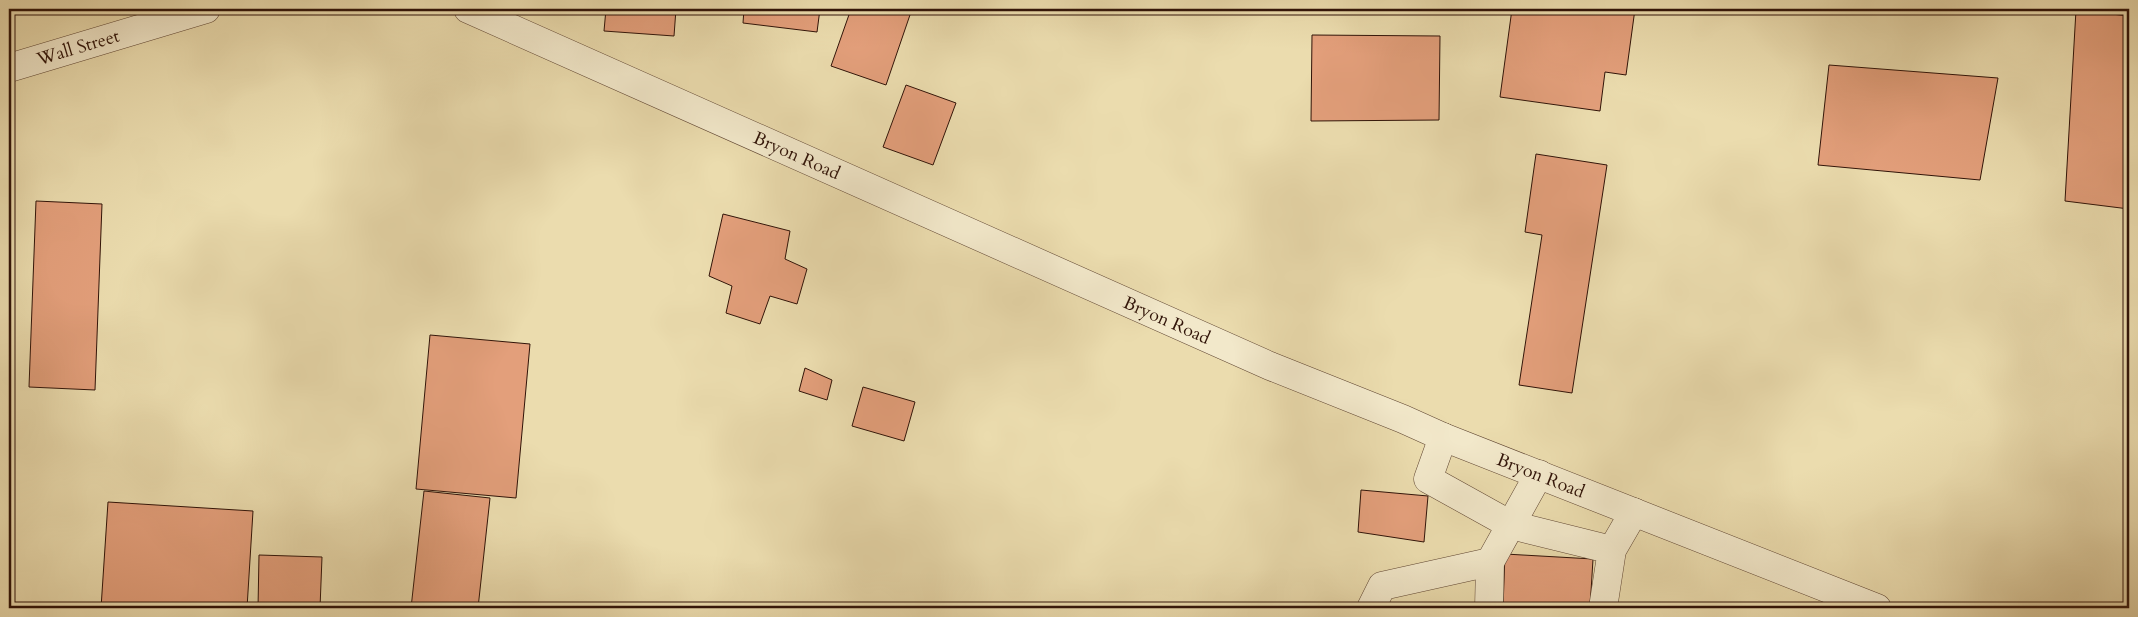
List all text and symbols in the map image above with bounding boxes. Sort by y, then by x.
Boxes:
street label: Wall Street [33,24,123,72]
street label: Bryon Road [749,126,844,186]
street label: Bryon Road [1119,290,1214,351]
street label: Bryon Road [1493,447,1589,505]

